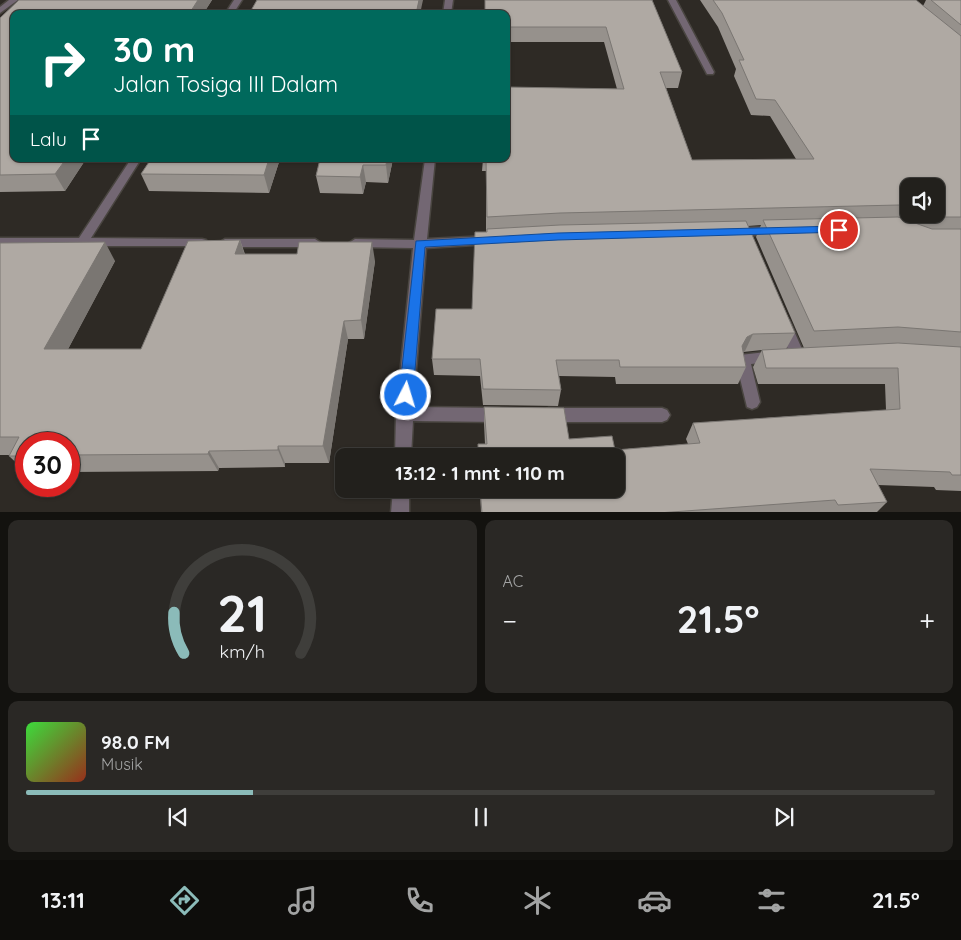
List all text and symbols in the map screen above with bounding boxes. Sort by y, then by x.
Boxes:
text: 30 m [113,27,195,71]
icon: right [30,30,95,95]
text: Jalan Tosiga III Dalam [113,70,338,98]
icon: arrive [77,125,105,153]
text: Lalu [30,127,67,151]
map controls [900,178,945,223]
button: sound [900,178,945,223]
pin [818,209,860,251]
icon: arrive [825,216,853,244]
position arrow [379,368,431,420]
speed limit sign: 30 [15,432,80,497]
text: 13:12 · 1 mnt · 110 m [395,461,565,485]
text: AC [503,571,523,591]
text: 21 [217,580,267,645]
text: 21.5° [677,595,759,643]
text: − [503,603,517,638]
text: + [919,603,935,638]
text: km/h [220,640,265,662]
text: 98.0 FM [101,730,170,754]
text: Musik [101,754,143,774]
icon: previous [164,803,192,831]
icon: pause [467,803,495,831]
icon: next [770,803,798,831]
icon: directions [167,883,202,918]
icon: music [285,883,320,918]
icon: phone [402,883,437,918]
icon: climate [520,883,555,918]
icon: car [637,883,672,918]
icon: filters [754,883,789,918]
text: 13:11 [41,886,85,914]
text: 21.5° [872,886,920,914]

